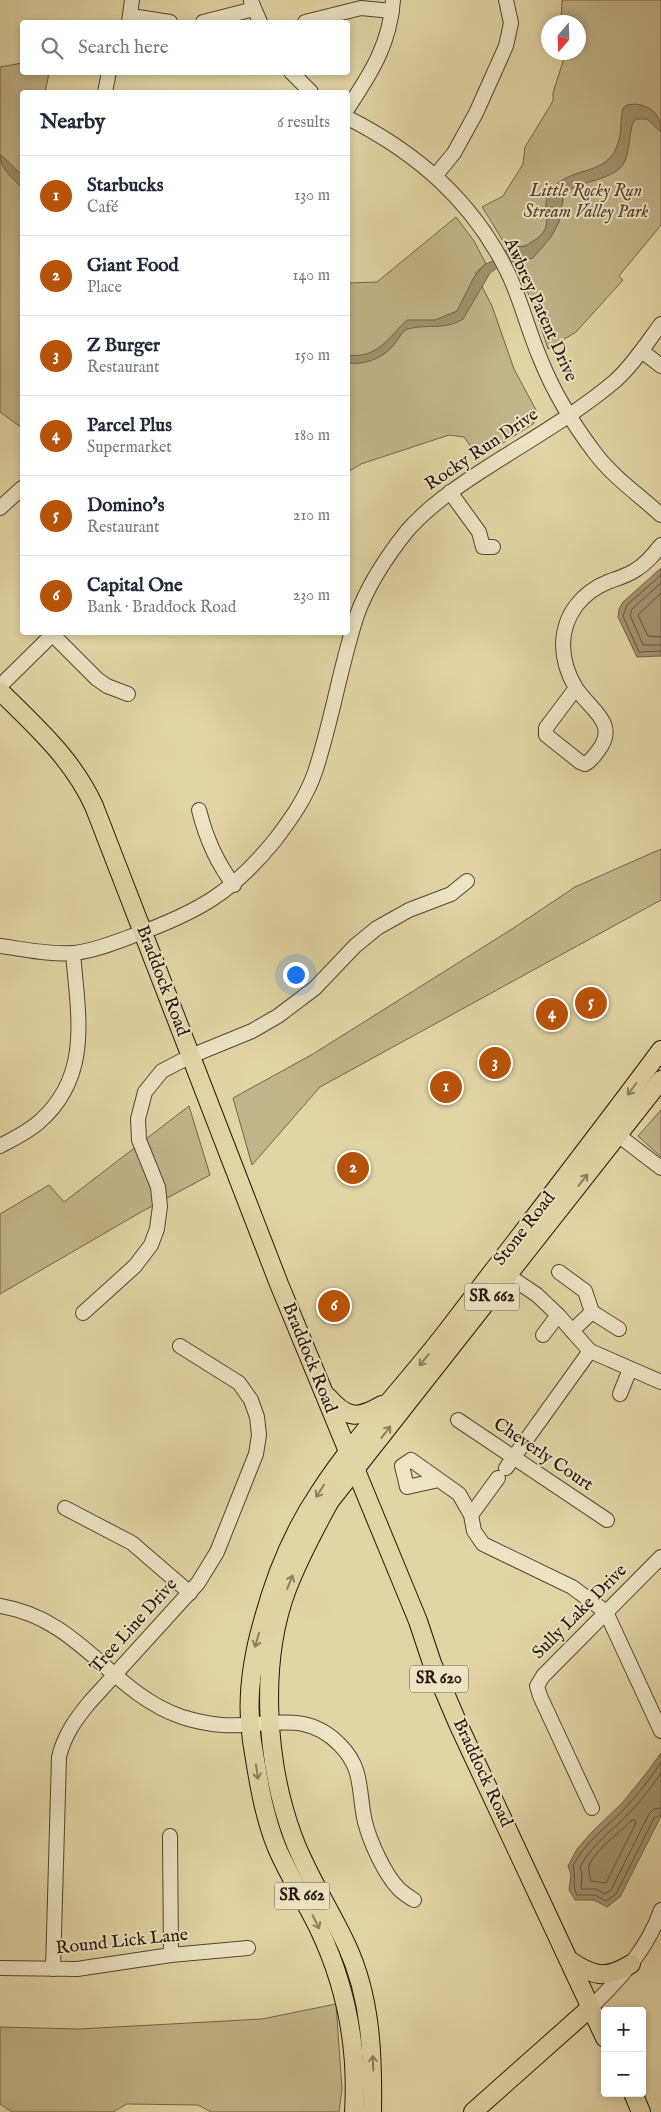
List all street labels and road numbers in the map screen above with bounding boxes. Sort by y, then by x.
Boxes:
street label: Awbrey Patent Drive [498,234,582,385]
street label: Rocky Run Drive [421,404,543,496]
street label: Braddock Road [130,922,194,1040]
street label: Stone Road [489,1187,561,1271]
road number: SR 662 [464,1284,520,1310]
street label: Braddock Road [276,1299,342,1417]
street label: Cheverly Court [489,1413,597,1497]
street label: Sully Lake Drive [528,1560,632,1664]
street label: Tree Line Drive [85,1574,183,1678]
road number: SR 620 [410,1666,468,1692]
street label: Braddock Road [447,1715,517,1831]
road number: SR 662 [274,1882,330,1910]
street label: Round Lick Lane [55,1924,189,1960]

